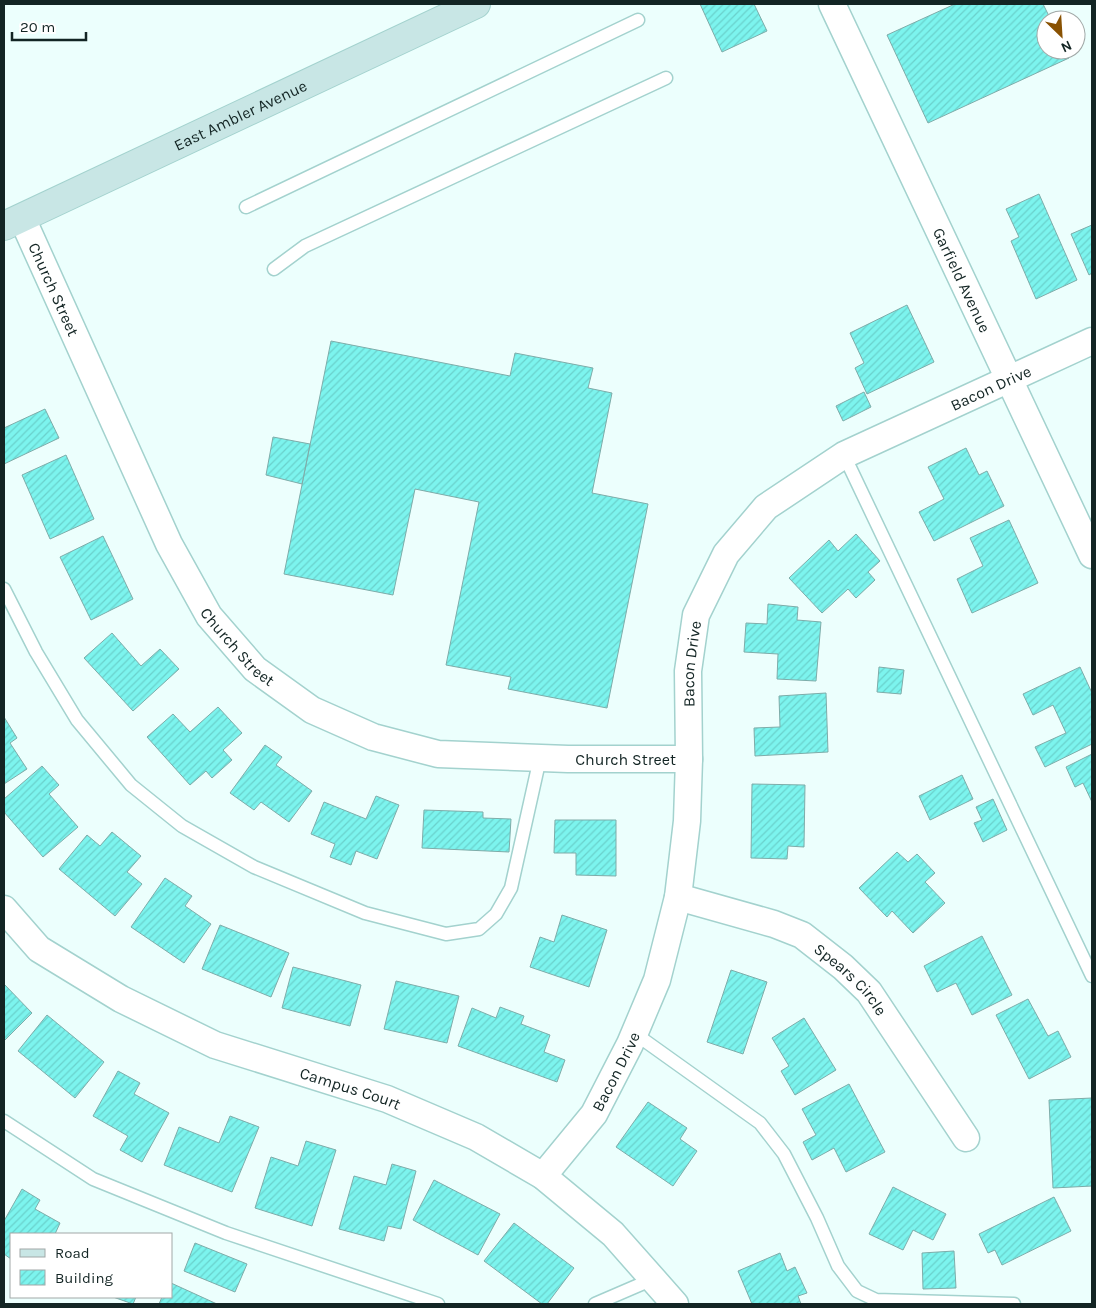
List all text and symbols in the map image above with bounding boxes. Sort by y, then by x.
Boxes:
scale bar [12,10,86,42]
north arrow [1036,10,1086,60]
text: 20 m [20,18,55,36]
text: N [1058,37,1074,56]
street label: East Ambler Avenue [171,76,310,154]
street label: Garfield Avenue [929,224,995,335]
street label: Church Street [25,239,83,339]
street label: Bacon Drive [947,361,1034,414]
street label: Church Street [197,604,279,690]
street label: Bacon Drive [679,619,705,707]
street label: Church Street [575,750,676,769]
street label: Spears Circle [811,939,891,1019]
street label: Bacon Drive [588,1029,644,1114]
street label: Campus Court [298,1063,404,1113]
legend [10,1233,172,1298]
text: Road [55,1244,90,1262]
text: Building [55,1269,113,1287]

